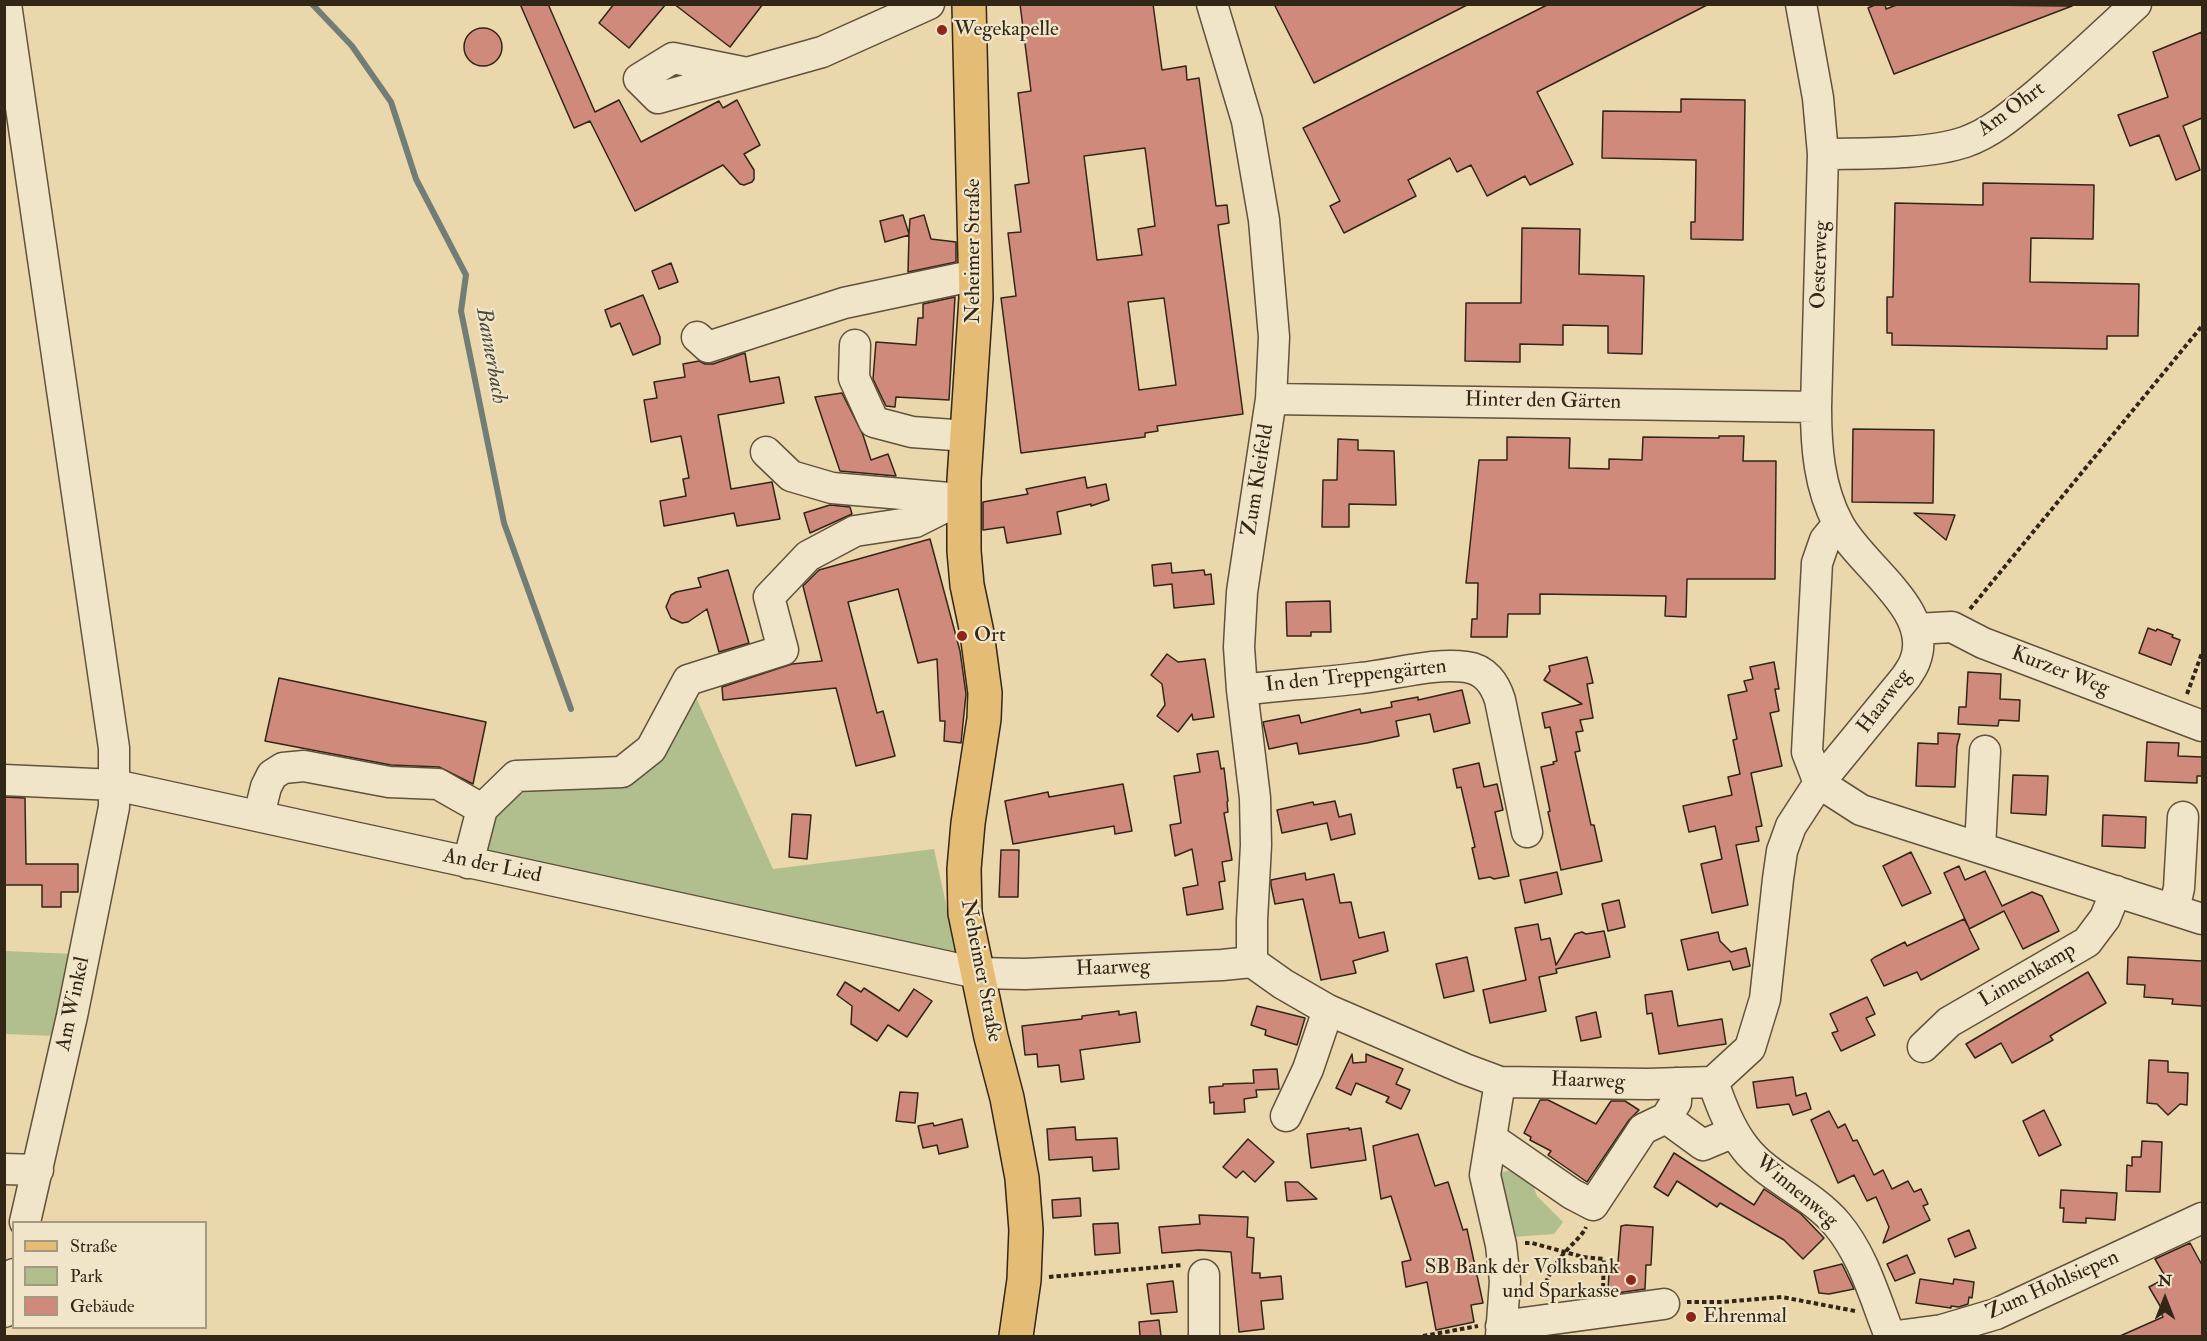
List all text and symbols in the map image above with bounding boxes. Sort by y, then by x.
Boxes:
place label: Wegekapelle [954,17,1059,43]
marker: Wegekapelle [935,23,949,37]
street label: Am Ohrt [1974,77,2050,143]
street label: Neheimer Straße [961,179,987,323]
street label: Oesterweg [1807,220,1835,310]
water label: Bannerbach [469,306,511,406]
street label: Hinter den Gärten [1465,388,1621,416]
street label: Zum Kleifeld [1238,422,1280,538]
place label: Ort [974,623,1006,649]
marker: Ort [955,629,969,643]
street label: Kurzer Weg [2008,642,2112,702]
street label: In den Treppengärten [1264,655,1448,699]
street label: Haarweg [1853,665,1917,739]
street label: An der Lied [441,844,543,890]
street label: Neheimer Straße [954,898,1006,1044]
street label: Linnenkamp [1975,938,2081,1014]
street label: Am Winkel [52,955,96,1053]
street label: Haarweg [1075,955,1151,983]
street label: Haarweg [1550,1068,1626,1096]
street label: Winnenweg [1750,1150,1842,1234]
legend [12,1221,207,1329]
text: Straße [70,1235,117,1258]
street label: Zum Hohlsiepen [1983,1246,2123,1326]
place label: SB Bank der Volksbank und Sparkasse [1425,1255,1619,1305]
text: Park [70,1265,103,1288]
north arrow [2135,1269,2195,1329]
text: N [2158,1271,2172,1291]
marker: SB Bank der Volksbank und Sparkasse [1624,1273,1638,1287]
text: Gebäude [70,1295,135,1318]
place label: Ehrenmal [1703,1304,1787,1330]
marker: Ehrenmal [1684,1310,1698,1324]

